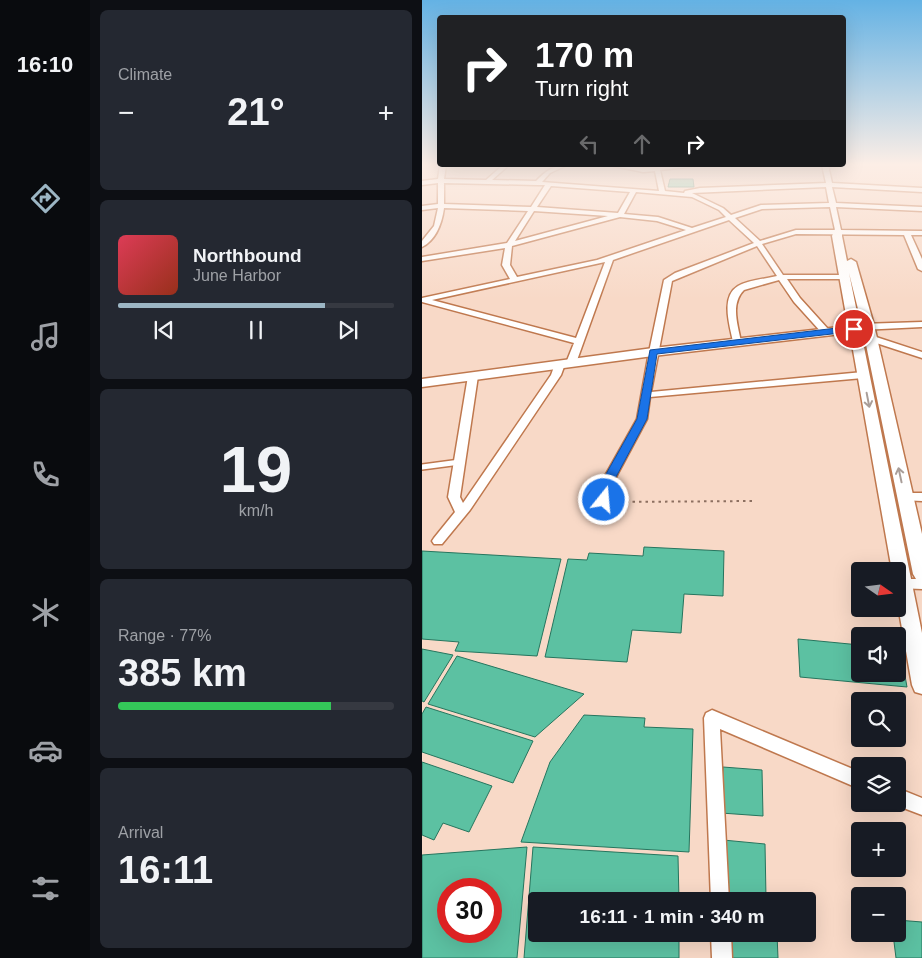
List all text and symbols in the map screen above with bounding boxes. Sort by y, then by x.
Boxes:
icon: right [452,35,517,100]
text: 170 m [535,35,634,74]
text: 16:10 [17,52,73,77]
text: Climate [118,66,172,83]
text: Turn right [535,76,628,101]
text: 21° [227,91,285,133]
text: − [118,97,134,128]
text: + [378,97,394,128]
icon: left [575,130,603,158]
icon: ahead [628,130,656,158]
icon: right [681,130,709,158]
icon: directions [28,181,63,216]
text: Northbound [193,245,302,266]
text: June Harbor [193,267,281,284]
pin [833,308,875,350]
icon: arrive [840,315,868,343]
icon: previous [150,316,178,344]
icon: pause [242,316,270,344]
icon: next [334,316,362,344]
icon: music [28,319,63,354]
one-way arrow [863,392,873,408]
text: 19 [220,433,292,506]
icon: phone [28,457,63,492]
one-way arrow [895,467,904,483]
position arrow [577,473,629,525]
text: km/h [239,502,273,519]
north arrow [851,562,906,618]
map controls [851,562,906,942]
icon: climate [28,595,63,630]
text: Range · 77% [118,627,211,644]
button: sound [851,627,906,682]
text: 385 km [118,652,247,694]
button: search [851,692,906,747]
icon: car [28,733,63,768]
button: layers [851,757,906,812]
button: + [851,822,906,877]
text: Arrival [118,824,163,841]
text: 16:11 [118,849,213,891]
icon: filters [28,871,63,906]
speed limit sign: 30 [437,878,502,943]
button: − [851,887,906,942]
text: 16:11 · 1 min · 340 m [580,906,764,927]

